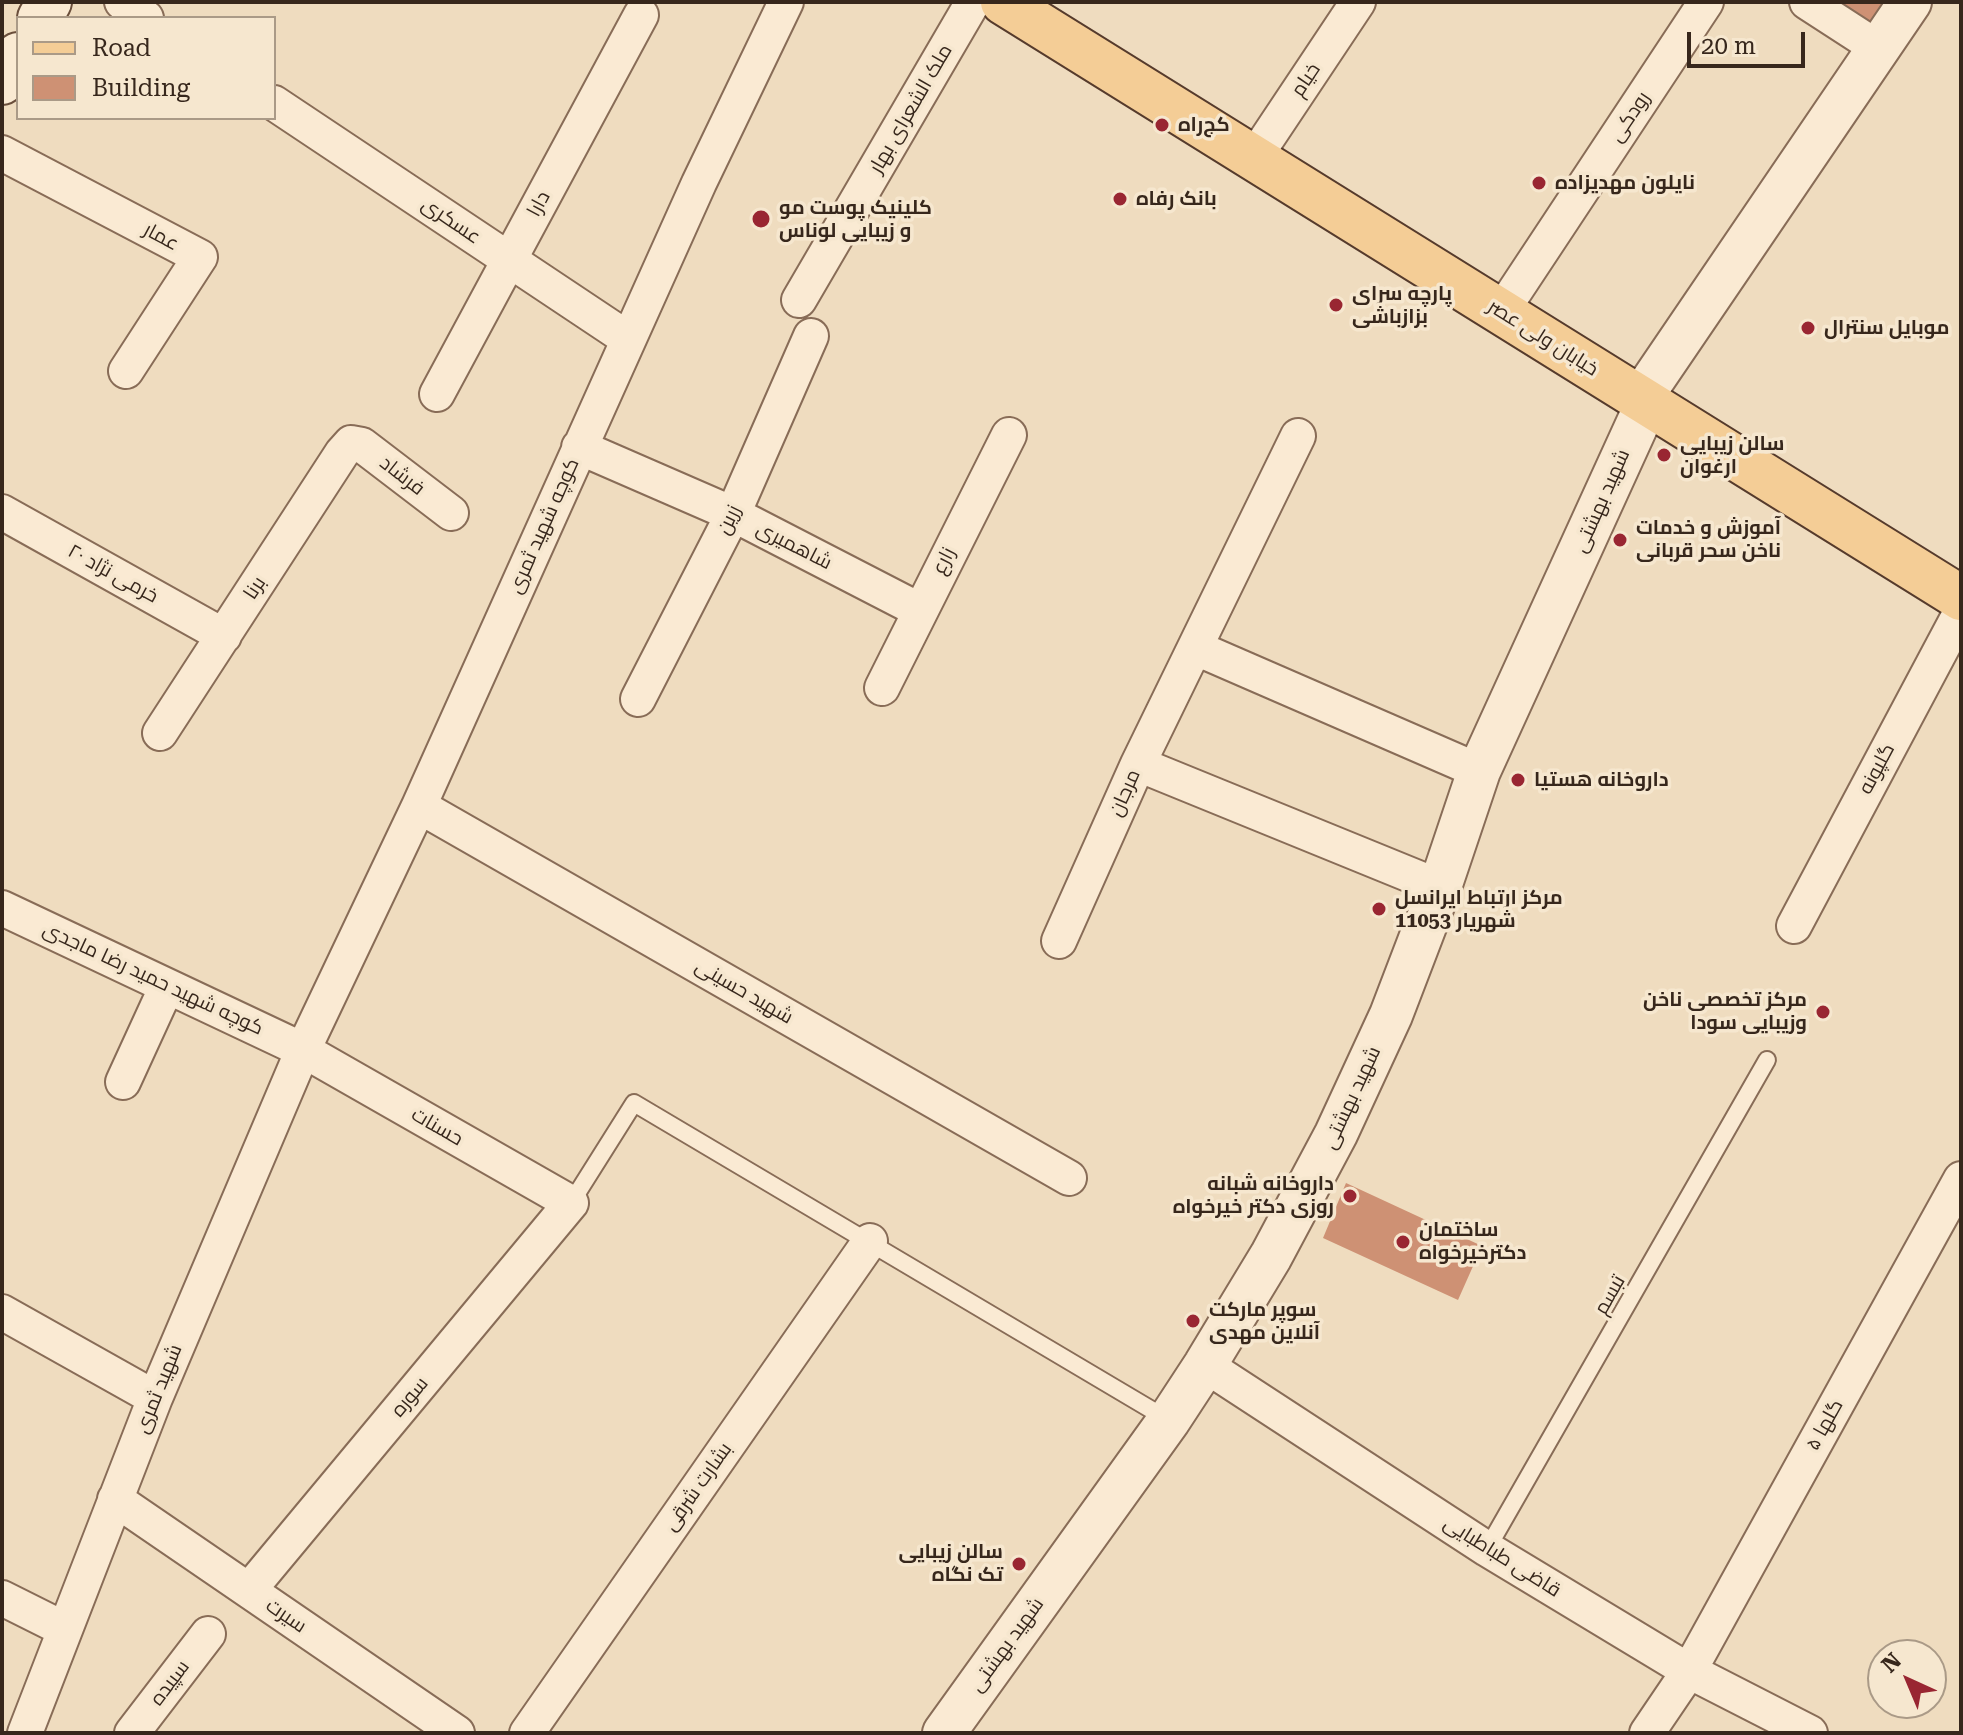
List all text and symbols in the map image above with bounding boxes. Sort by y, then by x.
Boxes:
legend [16,16,276,120]
scale bar [1691,16,1809,66]
text: 20 m [1701,32,1756,60]
text: Road [92,34,151,62]
street label: ملک الشعرای بهار [864,40,958,178]
street label: خیام [1286,59,1326,101]
text: Building [92,74,190,102]
street label: رودکی [1604,87,1656,147]
place label: کج‌راه [1178,113,1230,137]
marker: کج‌راه [1153,116,1171,134]
place label: نایلون مهدیزاده [1555,171,1695,195]
marker: نایلون مهدیزاده [1530,174,1548,192]
street label: دارا [522,187,556,221]
place label: بانک رفاه [1136,187,1217,211]
marker: بانک رفاه [1111,190,1129,208]
street label: عسکری [417,193,485,249]
place label: کلینیک پوست مو و زیبایی لوناس [779,196,932,243]
marker: کلینیک پوست مو و زیبایی لوناس [750,208,772,230]
street label: عمار [139,218,183,256]
place label: پارچه سرای بزازباشی [1352,282,1452,329]
street label: خیابان ولی عصر [1483,294,1603,382]
marker: پارچه سرای بزازباشی [1327,296,1345,314]
place label: موبایل سنترال [1824,316,1949,340]
marker: موبایل سنترال [1799,319,1817,337]
place label: سالن زیبایی ارغوان [1680,432,1784,479]
street label: شهید بهشتی [1569,446,1635,556]
marker: سالن زیبایی ارغوان [1655,446,1673,464]
street label: فرشاد [375,451,429,501]
street label: کوچه شهید ثمری [503,454,585,598]
street label: زرین [712,501,746,539]
place label: آموزش و‌ خدمات ناخن سحر قربانی [1636,516,1781,563]
street label: شاهمیری [752,517,836,575]
marker: آموزش و‌ خدمات ناخن سحر قربانی [1611,531,1629,549]
street label: خرمی نژاد ۲۰ [64,539,162,609]
street label: زارع [927,544,961,578]
street label: برنا [239,572,271,604]
street label: گلپونه [1854,740,1900,798]
street label: مرجان [1104,766,1146,820]
place label: داروخانه هستیا [1534,768,1669,792]
marker: داروخانه هستیا [1509,771,1527,789]
place label: مرکز ارتباط ایرانسل 11053 شهریار [1395,886,1563,933]
marker: مرکز ارتباط ایرانسل 11053 شهریار [1370,900,1388,918]
street label: کوچه شهید حمید رضا ماجدی [39,917,267,1041]
street label: شهید حسینی [691,954,797,1030]
place label: مرکز تخصصی ناخن وزیبایی سودا [1643,988,1807,1035]
marker: مرکز تخصصی ناخن وزیبایی سودا [1814,1003,1832,1021]
street label: شهید بهشتی [1318,1043,1386,1153]
street label: حسنات [407,1103,467,1151]
place label: داروخانه شبانه روزی دکتر خیرخواه [1173,1172,1334,1219]
marker: داروخانه شبانه روزی دکتر خیرخواه [1341,1187,1359,1205]
place label: ساختمان دکترخیرخواه [1419,1218,1526,1265]
marker: ساختمان دکترخیرخواه [1394,1233,1412,1251]
street label: تبسم [1589,1271,1631,1319]
place label: سوپر مارکت آنلاین مهدی [1209,1298,1320,1345]
marker: سوپر مارکت آنلاین مهدی [1184,1312,1202,1330]
street label: شهید ثمری [130,1341,188,1437]
street label: سوره [386,1372,434,1422]
street label: گلها ۵ [1801,1395,1849,1455]
street label: بشارت شرقی [659,1438,737,1536]
street label: قاضی طباطبایی [1439,1511,1565,1603]
place label: سالن زیبایی تک نگاه [899,1540,1003,1587]
marker: سالن زیبایی تک نگاه [1010,1555,1028,1573]
street label: شهید بهشتی [965,1593,1049,1697]
street label: سیرت [261,1594,311,1638]
north arrow [1867,1639,1947,1719]
text: N [1877,1648,1906,1678]
street label: سپیده [145,1656,195,1710]

